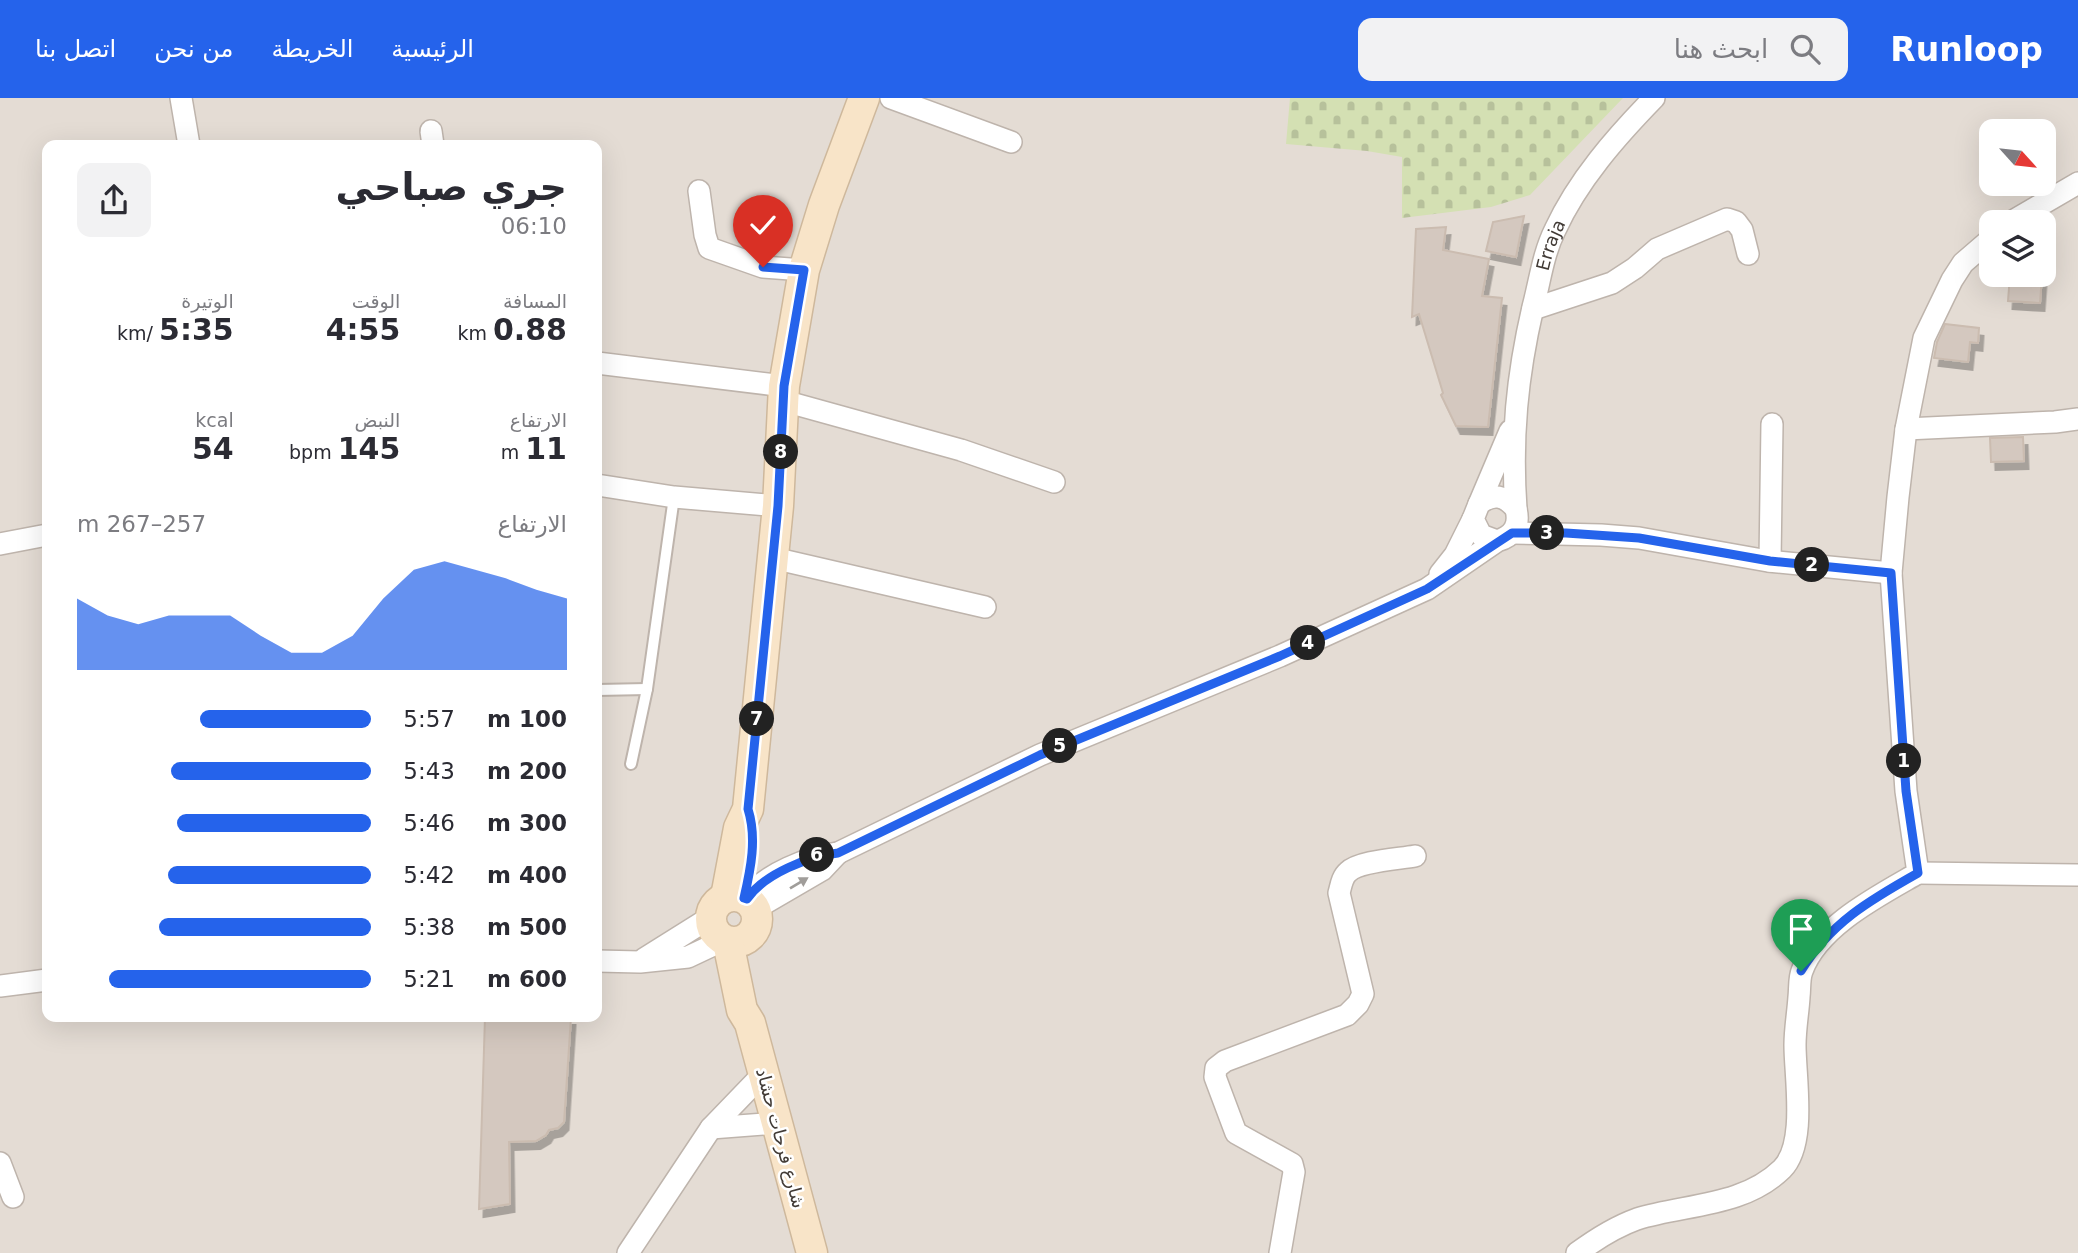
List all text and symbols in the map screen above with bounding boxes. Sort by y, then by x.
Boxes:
search box [1358,18,1848,81]
icon: search [1786,30,1824,68]
text: Runloop [1890,30,2043,69]
text: ابحث هنا [1674,34,1768,64]
text: اتصل بنا [35,35,116,63]
text: من نحن [154,35,233,63]
text: الخريطة [271,35,353,63]
text: الرئيسية [391,35,474,63]
north arrow [1979,119,2056,196]
map controls [1979,119,2056,287]
button: share [77,163,151,237]
text: جري صباحي [336,165,567,209]
pin [733,195,793,267]
icon: check [744,206,782,244]
button: layers [1979,210,2056,287]
text: 06:10 [501,213,567,239]
street label: Erraja [1531,216,1569,273]
text: الوتيرة [181,290,234,312]
text: الوقت [352,290,400,312]
text: المسافة [503,290,567,312]
text: 5:35 [159,312,234,347]
text: 4:55 [326,312,400,347]
text: 0.88 [493,312,567,347]
text: /km [117,322,159,344]
text: km [457,322,493,344]
text: kcal [195,409,234,431]
text: النبض [355,409,400,431]
text: الارتفاع [510,409,567,431]
text: 54 [192,431,234,466]
text: 145 [338,431,400,466]
text: 11 [525,431,567,466]
pin: 8 [764,434,798,470]
text: 8 [774,440,787,462]
text: bpm [289,441,338,463]
text: m [501,441,525,463]
text: 257–267 m [77,511,206,537]
text: الارتفاع [498,511,567,537]
pin: 3 [1530,516,1564,550]
text: 3 [1540,521,1553,543]
pin: 2 [1794,547,1829,582]
text: 2 [1805,553,1818,575]
pin: 4 [1290,626,1326,660]
text: 4 [1301,631,1314,653]
pin: 7 [740,702,774,736]
text: 5:57 [403,706,455,732]
text: 100 m [487,706,567,732]
text: 7 [750,707,763,729]
pin: 5 [1042,728,1078,764]
text: 5 [1053,734,1066,756]
pin: 1 [1886,744,1922,778]
text: 1 [1897,749,1910,771]
text: 5:43 [403,758,455,784]
text: 200 m [487,758,567,784]
text: 5:46 [403,810,455,836]
text: 300 m [487,810,567,836]
pin: 6 [800,838,834,872]
text: 6 [810,843,823,865]
text: 5:42 [403,862,455,888]
text: 400 m [487,862,567,888]
one-way arrow [789,877,808,889]
pin [1771,899,1831,971]
icon: arrive [1782,910,1820,948]
text: 5:38 [403,914,455,940]
text: 500 m [487,914,567,940]
text: 5:21 [403,966,455,992]
text: 600 m [487,966,567,992]
street label: شارع فرحات حشاد [751,1066,810,1211]

